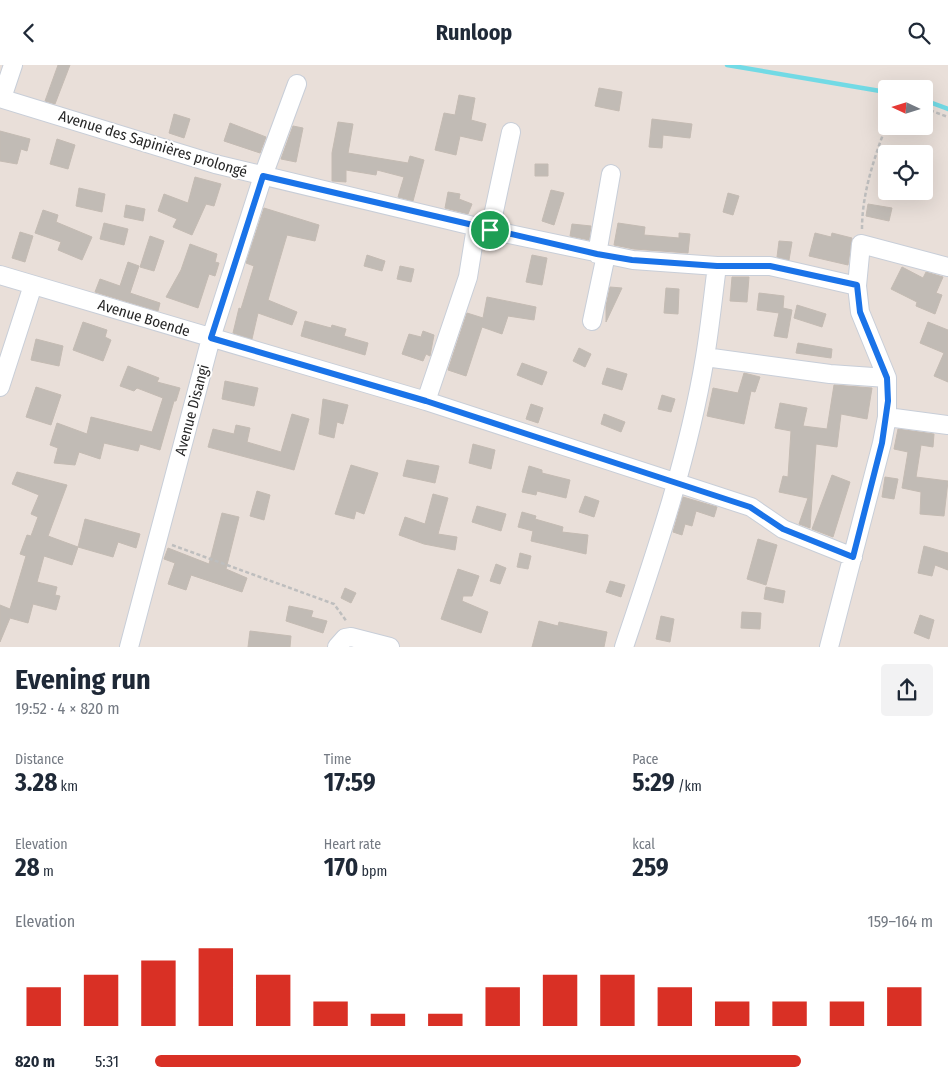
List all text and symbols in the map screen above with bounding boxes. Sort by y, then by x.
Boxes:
icon: back [15,19,43,47]
text: Runloop [436,19,512,46]
icon: search [905,19,933,47]
north arrow [878,80,932,135]
map controls [878,80,933,200]
street label: Avenue des Sapinières prolongé [56,107,250,181]
button: locate [878,145,933,200]
pin [469,209,511,251]
icon: arrive [476,216,504,244]
street label: Avenue Boende [96,295,192,341]
street label: Avenue Disangi [171,363,213,457]
text: Evening run [15,663,151,696]
button: share [881,664,933,716]
text: 19:52 · 4 × 820 m [15,699,119,718]
text: Distance [15,751,64,768]
text: Time [324,751,351,768]
text: Pace [632,751,658,768]
text: 3.28 [15,768,57,798]
text: 17:59 [324,768,376,798]
text: 5:29 [632,768,675,798]
text: km [57,778,78,795]
text: /km [675,778,702,795]
text: Elevation [15,836,68,853]
text: Heart rate [324,836,381,853]
text: kcal [632,836,655,853]
text: 28 [15,853,40,883]
text: 170 [324,853,358,883]
text: 259 [632,853,669,883]
text: m [40,863,54,880]
text: bpm [358,863,387,880]
text: Elevation [15,912,75,931]
text: 159–164 m [867,912,933,931]
text: 820 m [15,1052,55,1071]
text: 5:31 [95,1052,119,1071]

